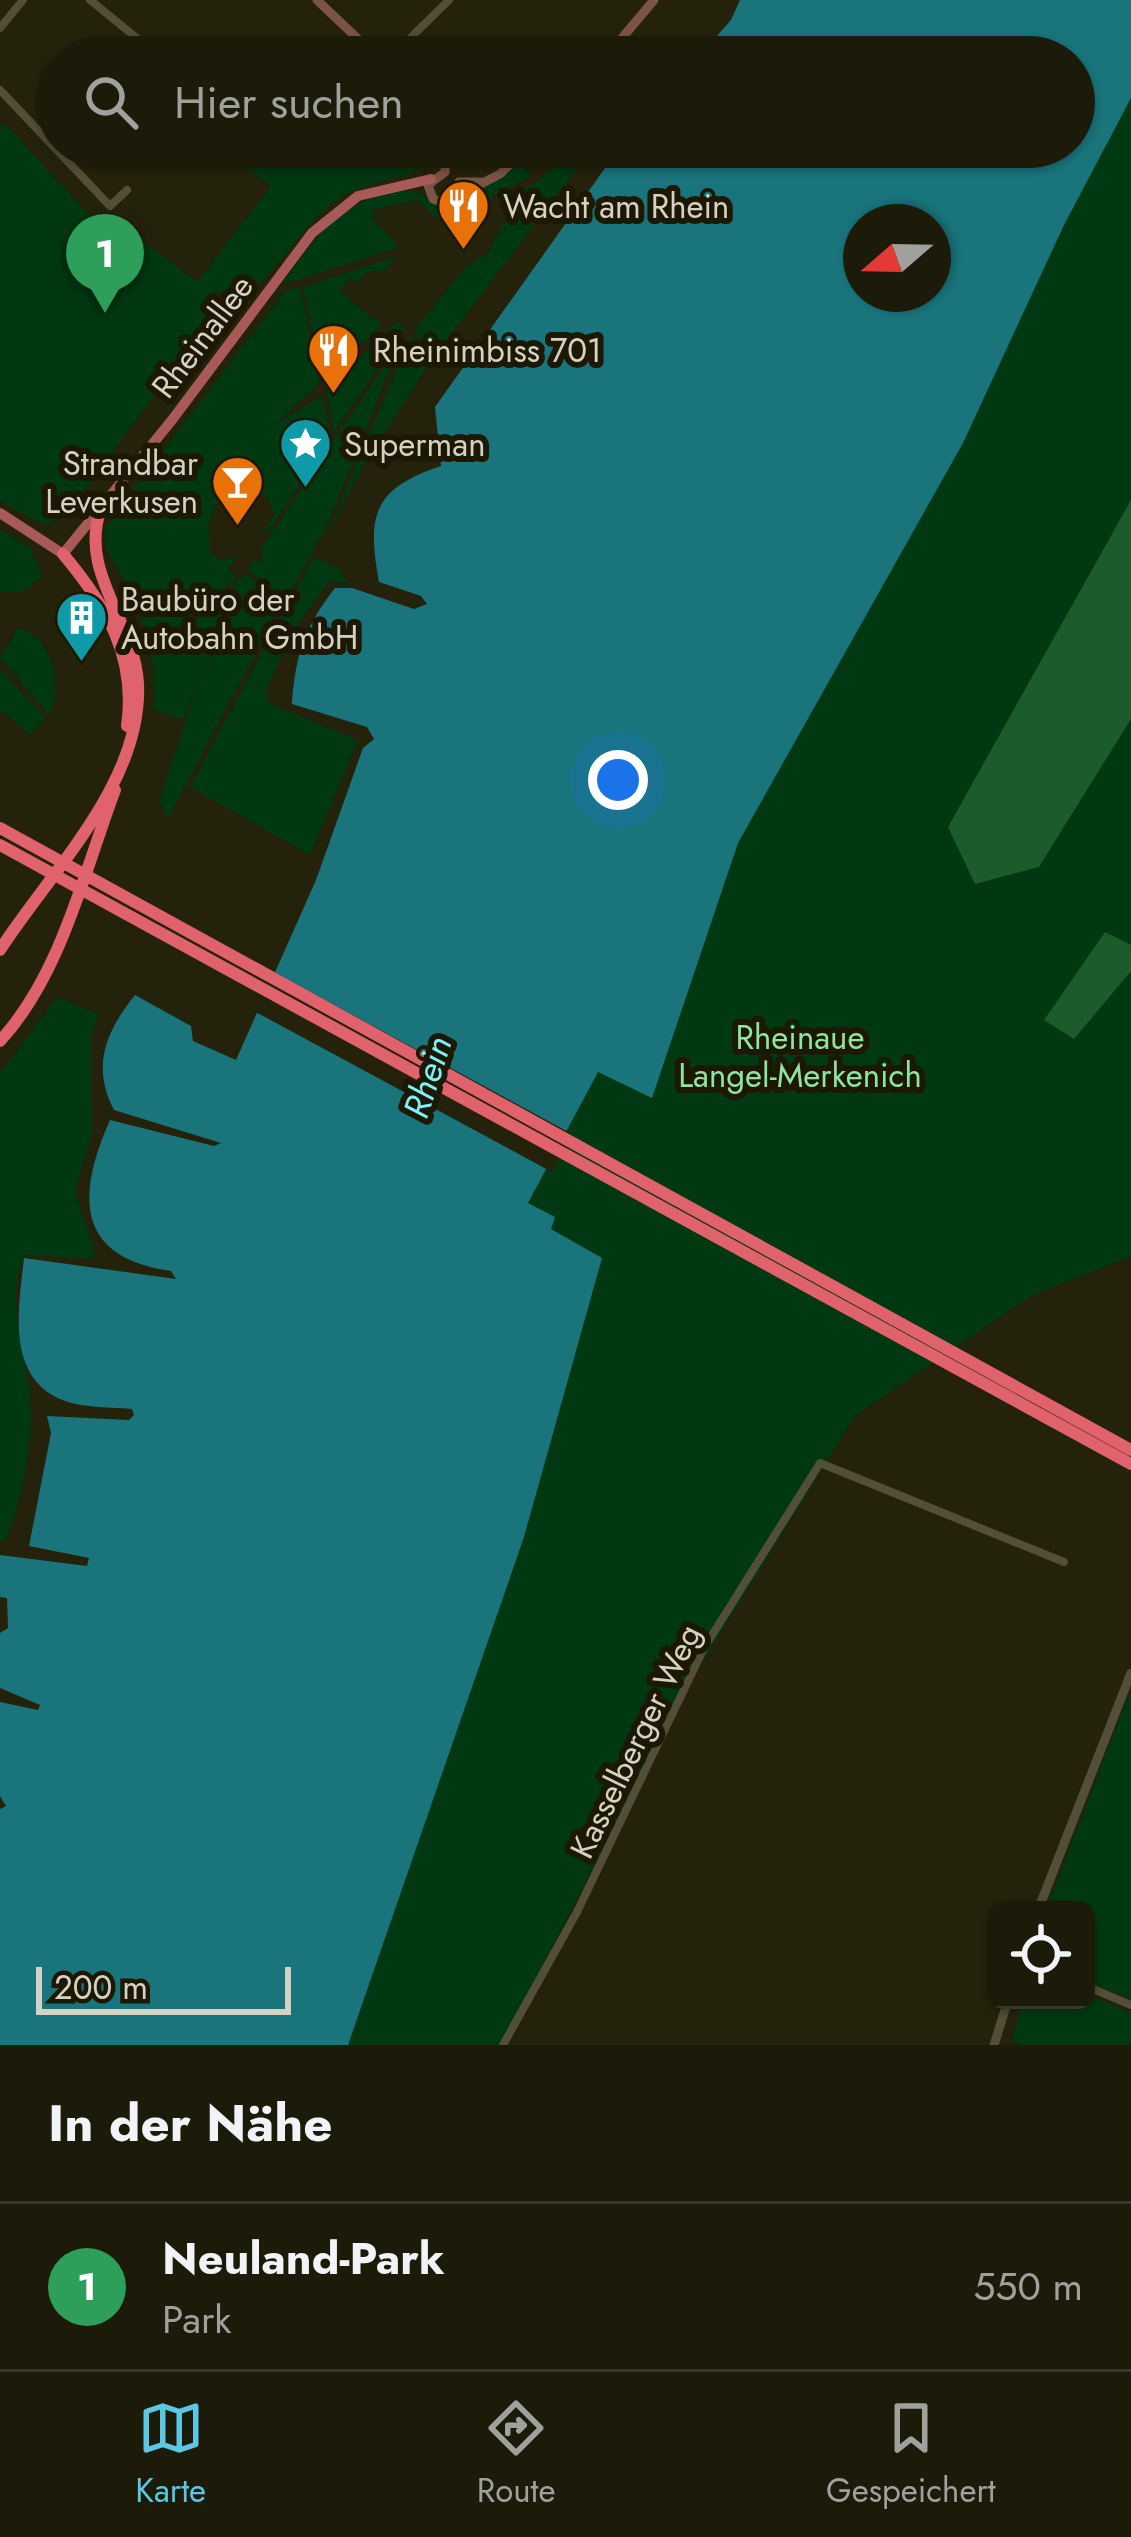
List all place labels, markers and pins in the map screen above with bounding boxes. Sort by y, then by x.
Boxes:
restaurant icon: Wacht am Rhein [436,178,492,252]
place label: Wacht am Rhein [503,183,729,230]
pin: 1 [66,214,144,313]
restaurant icon: Rheinimbiss 701 [306,322,362,396]
place label: Rheinimbiss 701 [373,327,602,374]
place icon: Superman [277,416,333,490]
place label: Superman [344,421,485,468]
place label: Strandbar Leverkusen [45,440,199,525]
bar icon: Strandbar Leverkusen [209,454,265,528]
place label: Baubüro der Autobahn GmbH [121,576,358,661]
building icon: Baubüro der Autobahn GmbH [54,590,110,664]

